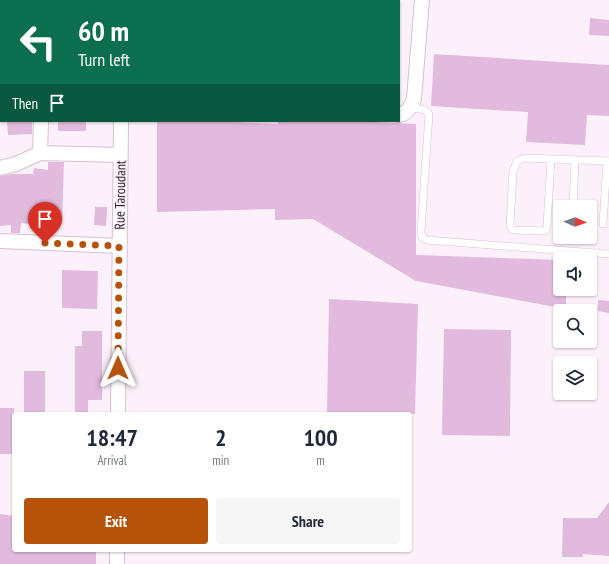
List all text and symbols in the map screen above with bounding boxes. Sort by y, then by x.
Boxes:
text: 60 m [78,12,129,49]
icon: left [12,16,64,68]
text: Turn left [78,48,130,71]
icon: arrive [46,92,68,114]
text: Then [12,94,38,113]
street label: Rue Taroudant [110,160,130,230]
north arrow [553,200,597,244]
map controls [553,200,597,400]
pin [28,202,62,243]
icon: arrive [34,208,56,230]
button: sound [553,252,597,296]
button: search [553,304,597,348]
position arrow [97,347,139,389]
button: layers [553,356,597,400]
text: 18:47 [86,422,138,453]
text: 2 [215,422,226,453]
text: 100 [303,422,338,453]
text: Arrival [97,452,127,469]
text: min [212,452,229,469]
text: m [316,452,325,469]
button: Exit [24,498,208,544]
button: Share [216,498,400,544]

